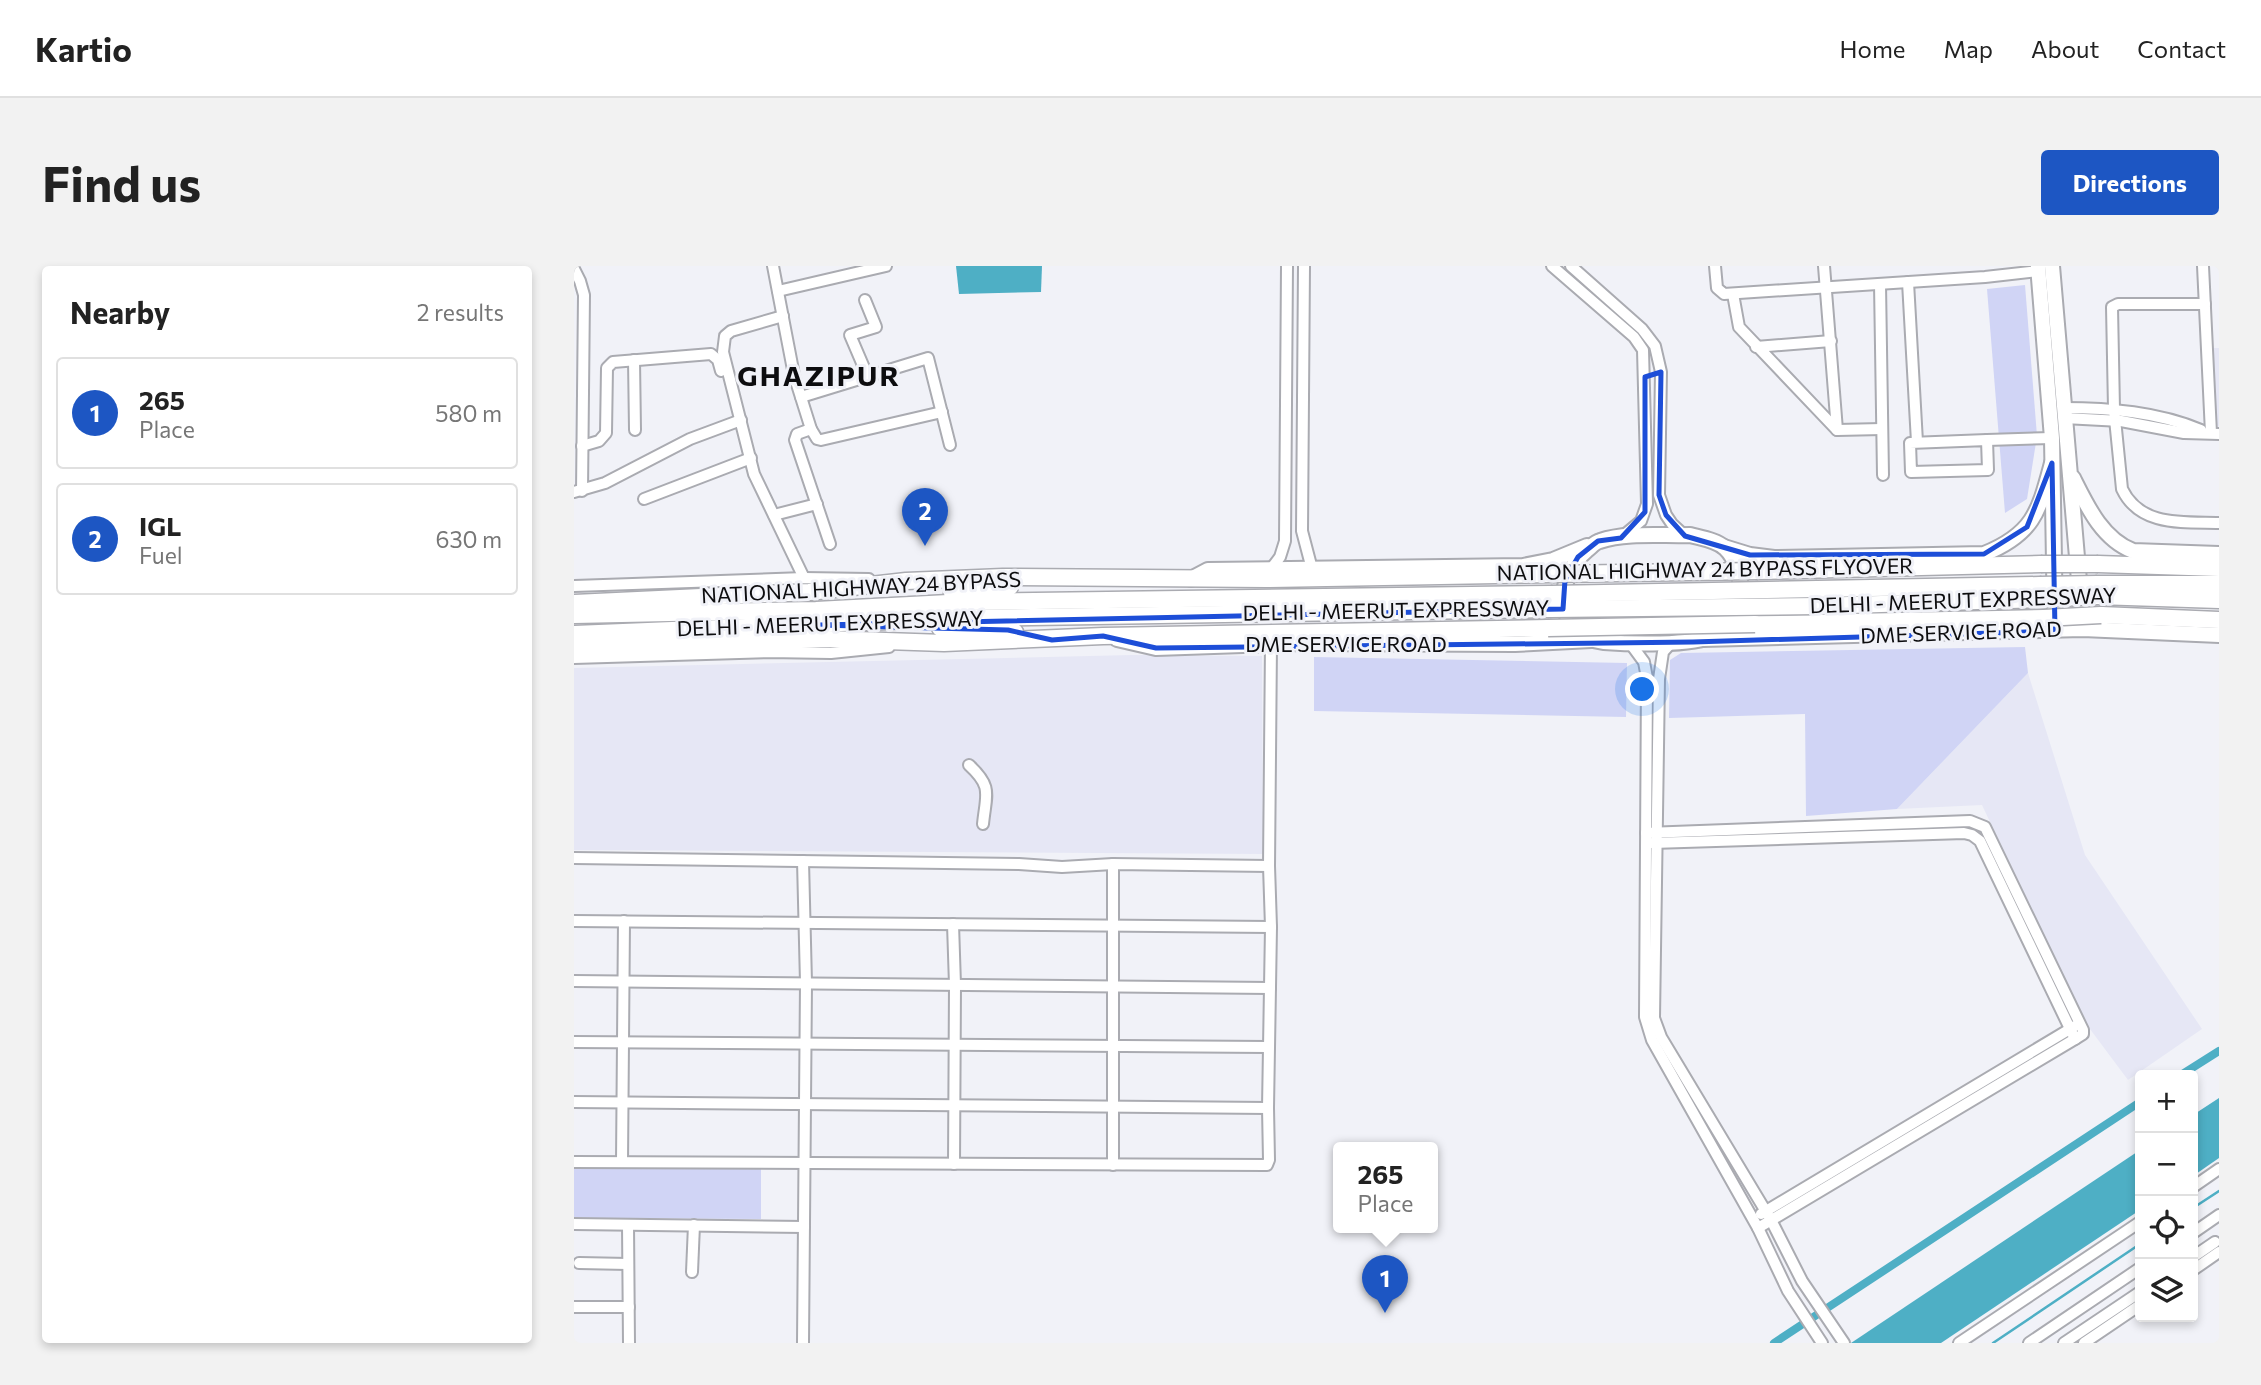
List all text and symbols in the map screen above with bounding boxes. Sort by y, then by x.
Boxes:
text: Kartio [35,28,132,69]
text: Home [1840,34,1906,63]
text: Map [1944,34,1993,63]
text: About [2031,34,2099,63]
text: Contact [2137,34,2226,63]
button: Directions [2041,150,2219,215]
text: Find us [42,152,201,212]
text: Nearby [70,293,170,330]
text: 2 results [417,298,504,326]
district label: GHAZIPUR [737,358,901,392]
text: 265 [139,384,185,415]
text: 1 [90,399,100,427]
text: 580 m [435,399,502,427]
text: Place [139,415,195,443]
pin: 2 [902,488,948,546]
text: IGL [139,510,181,541]
text: 2 [88,525,102,553]
text: 630 m [436,525,502,553]
text: Fuel [139,541,183,569]
street label: NATIONAL HIGHWAY 24 BYPASS FLYOVER [1496,552,1914,585]
street label: NATIONAL HIGHWAY 24 BYPASS [700,566,1022,607]
street label: DELHI - MEERUT EXPRESSWAY [1809,582,2117,617]
street label: DELHI - MEERUT EXPRESSWAY [1242,594,1550,625]
street label: DELHI - MEERUT EXPRESSWAY [676,605,984,640]
street label: DME SERVICE ROAD [1860,615,2062,648]
street label: DME SERVICE ROAD [1245,631,1447,656]
your location [1625,672,1659,706]
map controls [2135,1070,2198,1322]
button: + [2135,1070,2198,1133]
button: − [2135,1133,2198,1196]
popup [1333,1142,1438,1233]
text: 265 [1358,1158,1403,1189]
text: Place [1358,1189,1413,1217]
button: locate [2135,1196,2198,1259]
pin: 1 [1362,1255,1408,1313]
button: layers [2135,1259,2198,1322]

